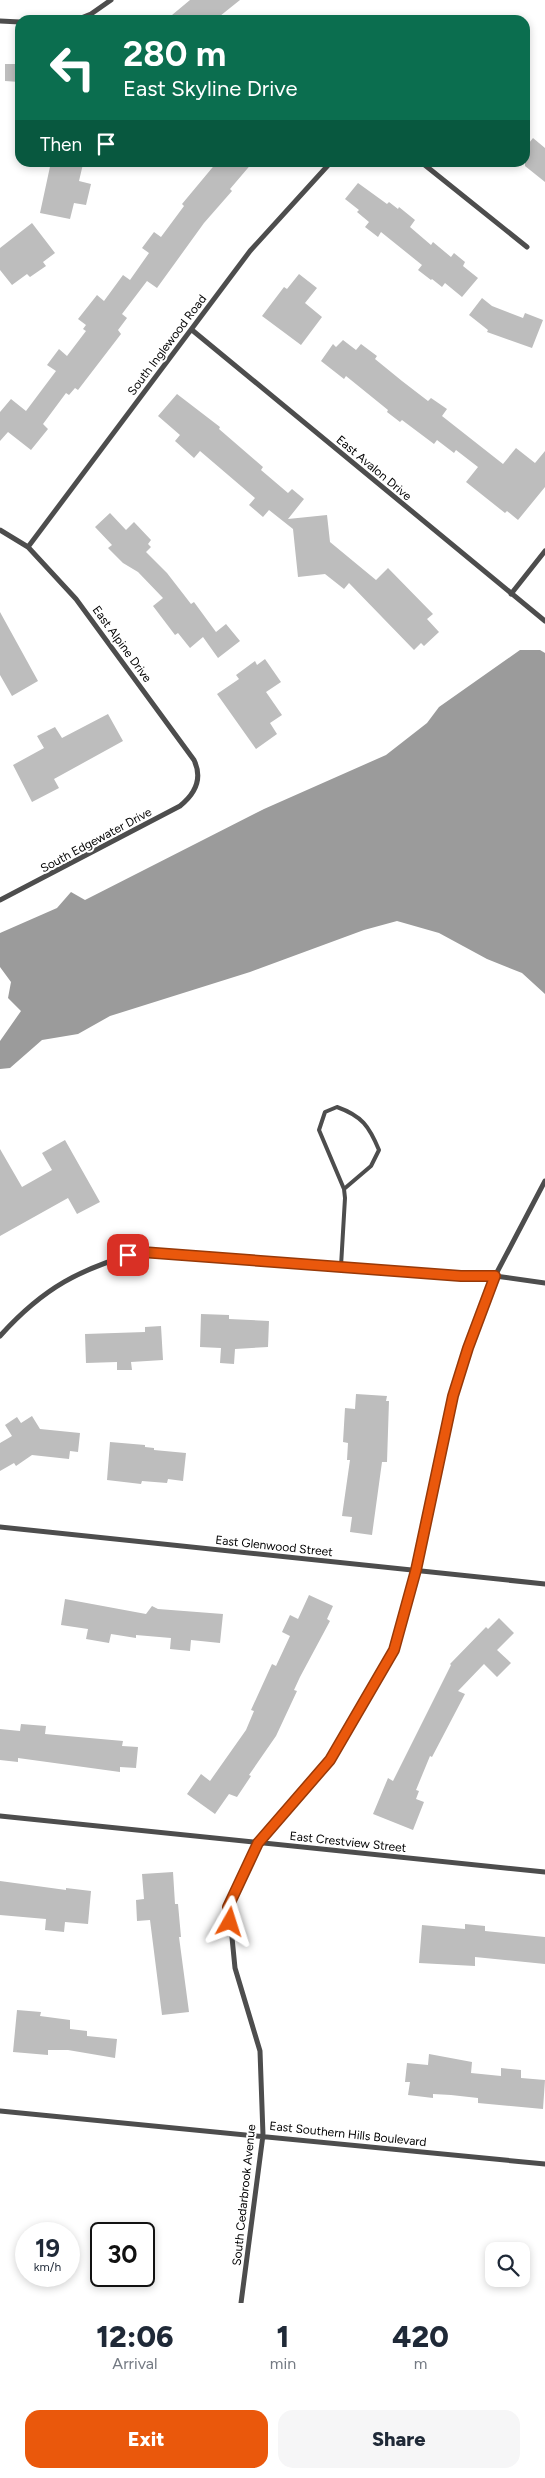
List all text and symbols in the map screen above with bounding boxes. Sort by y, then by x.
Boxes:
text: 280 m [123,33,226,75]
icon: left [40,35,105,100]
text: East Skyline Drive [123,75,298,102]
icon: arrive [92,130,120,158]
text: Then [40,133,82,156]
street label: South Inglewood Road [125,292,209,398]
street label: East Avalon Drive [334,433,415,504]
street label: East Alpine Drive [90,603,155,685]
street label: South Edgewater Drive [38,805,154,875]
pin [107,1234,149,1276]
icon: arrive [114,1241,142,1269]
street label: East Glenwood Street [215,1533,334,1559]
street label: East Crestview Street [289,1829,407,1855]
position arrow [203,1895,255,1947]
street label: East Southern Hills Boulevard [269,2119,427,2149]
street label: South Cedarbrook Avenue [230,2123,258,2266]
speed limit sign: 30 [90,2222,155,2287]
text: 19 [35,2233,60,2263]
map controls [485,2242,530,2287]
button: search [485,2242,530,2287]
text: km/h [34,2260,61,2274]
text: 12:06 [96,2318,174,2355]
text: 1 [277,2318,289,2355]
text: 420 [392,2318,449,2355]
text: Arrival [112,2354,158,2373]
text: min [270,2354,296,2373]
text: m [414,2354,427,2373]
button: Exit [25,2410,268,2468]
button: Share [278,2410,520,2468]

